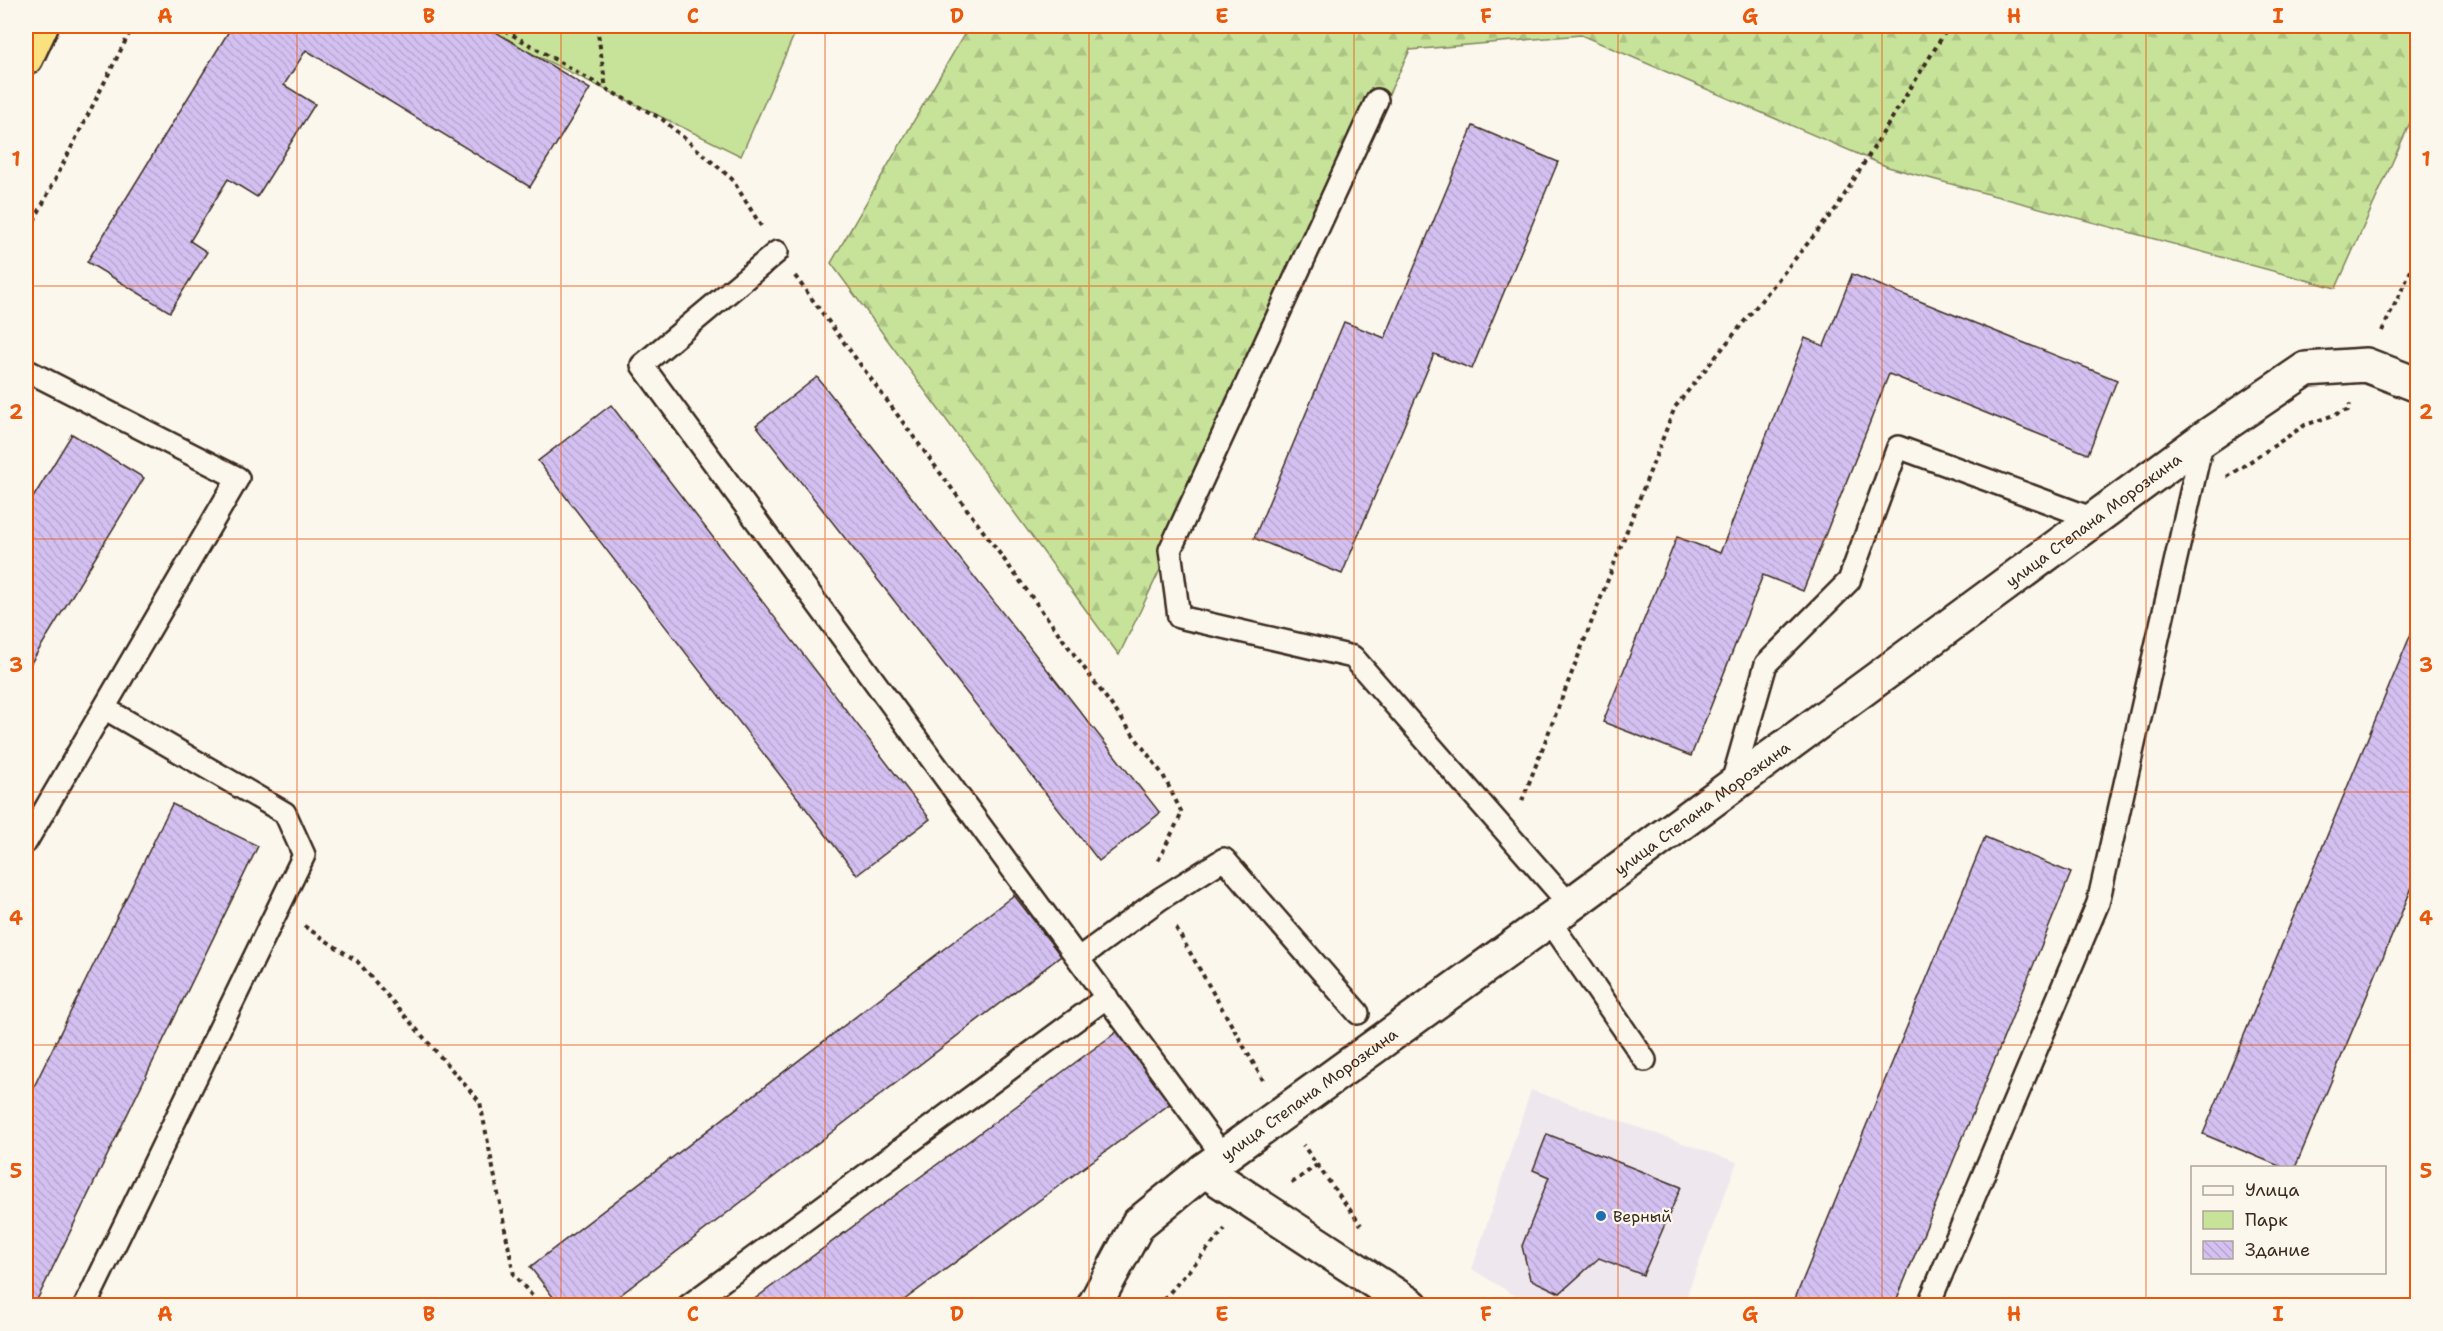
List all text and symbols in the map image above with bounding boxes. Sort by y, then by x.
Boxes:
text: A [157,3,173,29]
text: B [423,3,435,29]
text: C [687,3,699,29]
text: D [950,3,964,29]
text: E [1215,3,1229,29]
text: F [1480,3,1492,29]
text: G [1742,3,1758,29]
text: H [2007,3,2021,29]
text: I [2272,3,2284,29]
text: 1 [11,146,21,172]
text: 1 [2421,146,2431,172]
text: 2 [9,399,23,425]
text: 2 [2419,399,2433,425]
street label: улица Степана Морозкина [2001,448,2185,591]
text: 3 [9,652,23,678]
text: 3 [2419,652,2433,678]
street label: улица Степана Морозкина [1610,736,1794,880]
text: 4 [9,905,23,931]
text: 4 [2419,905,2433,931]
street label: улица Степана Морозкина [1217,1023,1402,1165]
text: 5 [10,1158,22,1184]
text: 5 [2420,1158,2432,1184]
legend [2191,1166,2386,1274]
text: Улица [2245,1178,2299,1202]
place label: Верный [1613,1206,1672,1227]
text: Парк [2245,1208,2288,1232]
marker: Верный [1594,1209,1608,1223]
text: Здание [2245,1238,2310,1262]
text: A [157,1301,173,1327]
text: B [423,1301,435,1327]
text: C [687,1301,699,1327]
text: D [950,1301,964,1327]
text: E [1215,1301,1229,1327]
text: F [1480,1301,1492,1327]
text: G [1742,1301,1758,1327]
text: H [2007,1301,2021,1327]
text: I [2272,1301,2284,1327]

